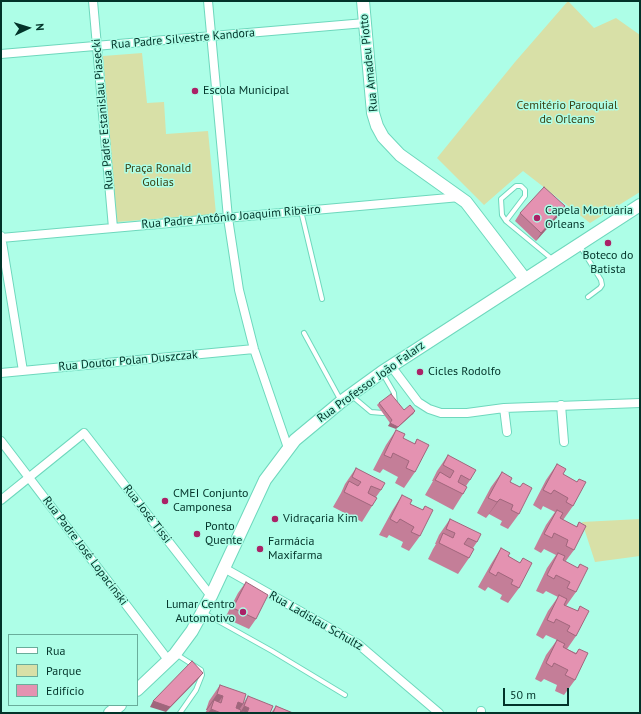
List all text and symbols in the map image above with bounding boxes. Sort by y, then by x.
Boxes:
north arrow [8,8,48,48]
street label: Rua Amadeu Piotto [357,13,381,113]
text: N [33,23,47,31]
street label: Rua Padre Silvestre Kandora [110,26,256,52]
street label: Rua Padre Estanislau Piasecki [89,38,117,190]
place label: Escola Municipal [203,84,289,98]
marker: Escola Municipal [190,86,200,96]
park label: Cemitério Paroquial de Orleans [517,99,617,127]
park label: Praça Ronald Golias [125,162,191,190]
street label: Rua Padre Antônio Joaquim Ribeiro [141,202,321,232]
place label: Capela Mortuária Orleans [545,204,633,232]
marker: Capela Mortuária Orleans [532,213,542,223]
marker: Boteco do Batista [603,238,613,248]
place label: Boteco do Batista [583,249,633,277]
street label: Rua Professor João Falarz [314,338,428,426]
street label: Rua Doutor Polan Duszczak [58,348,198,374]
place label: Cicles Rodolfo [428,365,501,379]
marker: Cicles Rodolfo [415,367,425,377]
street label: Rua José Tissi [120,482,174,546]
place label: CMEI Conjunto Camponesa [173,487,249,515]
street label: Rua Padre José Lopacinski [39,494,131,608]
marker: CMEI Conjunto Camponesa [160,496,170,506]
place label: Vidraçaria Kim [283,512,358,526]
marker: Vidraçaria Kim [270,514,280,524]
place label: Ponto Quente [205,520,242,548]
marker: Ponto Quente [192,529,202,539]
place label: Farmácia Maxifarma [268,535,322,563]
marker: Farmácia Maxifarma [255,544,265,554]
street label: Rua Ladislau Schultz [266,588,366,654]
place label: Lumar Centro Automotivo [166,598,235,626]
marker: Lumar Centro Automotivo [238,607,248,617]
legend [8,634,138,706]
text: Rua [46,643,65,658]
text: Parque [46,663,81,678]
scale bar [505,680,571,706]
text: Edifício [46,683,84,698]
text: 50 m [510,687,536,702]

